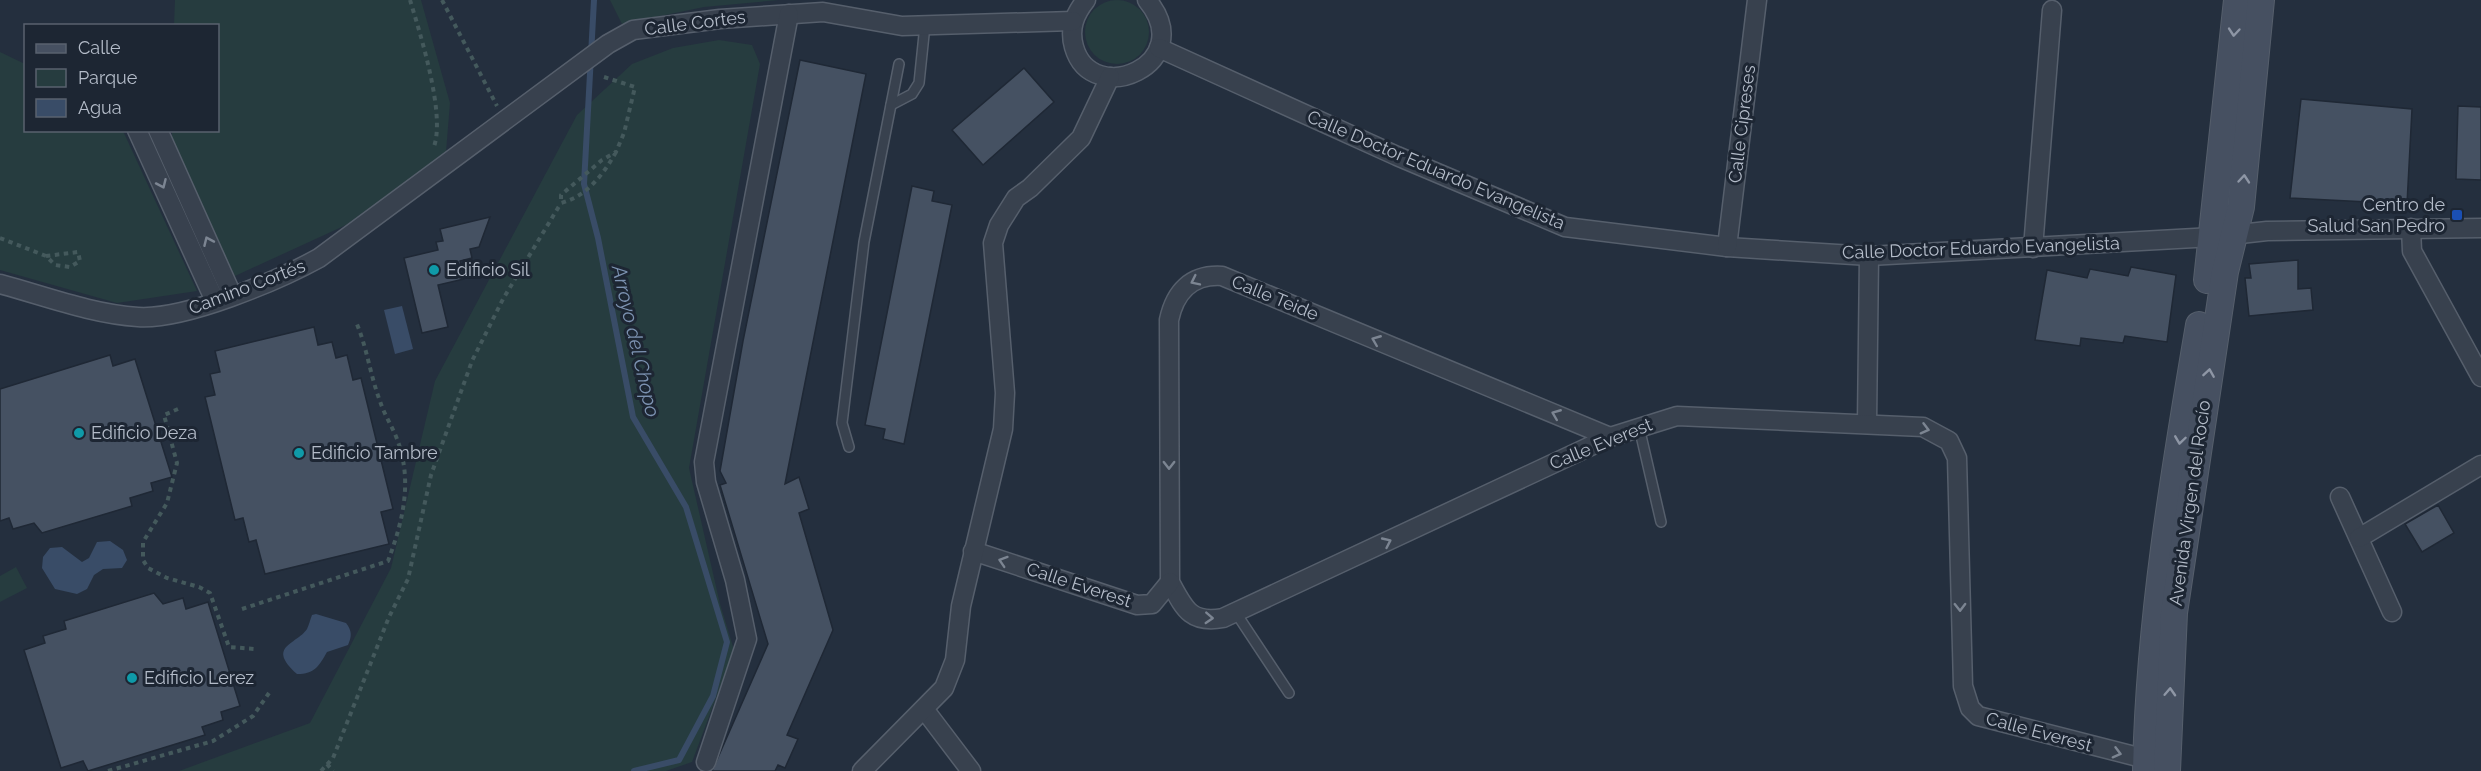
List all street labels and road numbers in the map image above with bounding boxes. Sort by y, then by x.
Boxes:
street label: Calle Cortes [643,6,747,39]
street label: Calle Cipreses [1724,63,1759,184]
street label: Calle Doctor Eduardo Evangelista [1304,106,1568,234]
street label: Calle Doctor Eduardo Evangelista [1842,232,2120,263]
street label: Camino Cortés [186,255,308,318]
street label: Calle Teide [1229,271,1322,325]
street label: Avenida Virgen del Rocío [2165,399,2214,607]
street label: Calle Everest [1546,413,1655,474]
street label: Calle Everest [1024,558,1134,611]
street label: Calle Everest [1984,707,2094,756]

